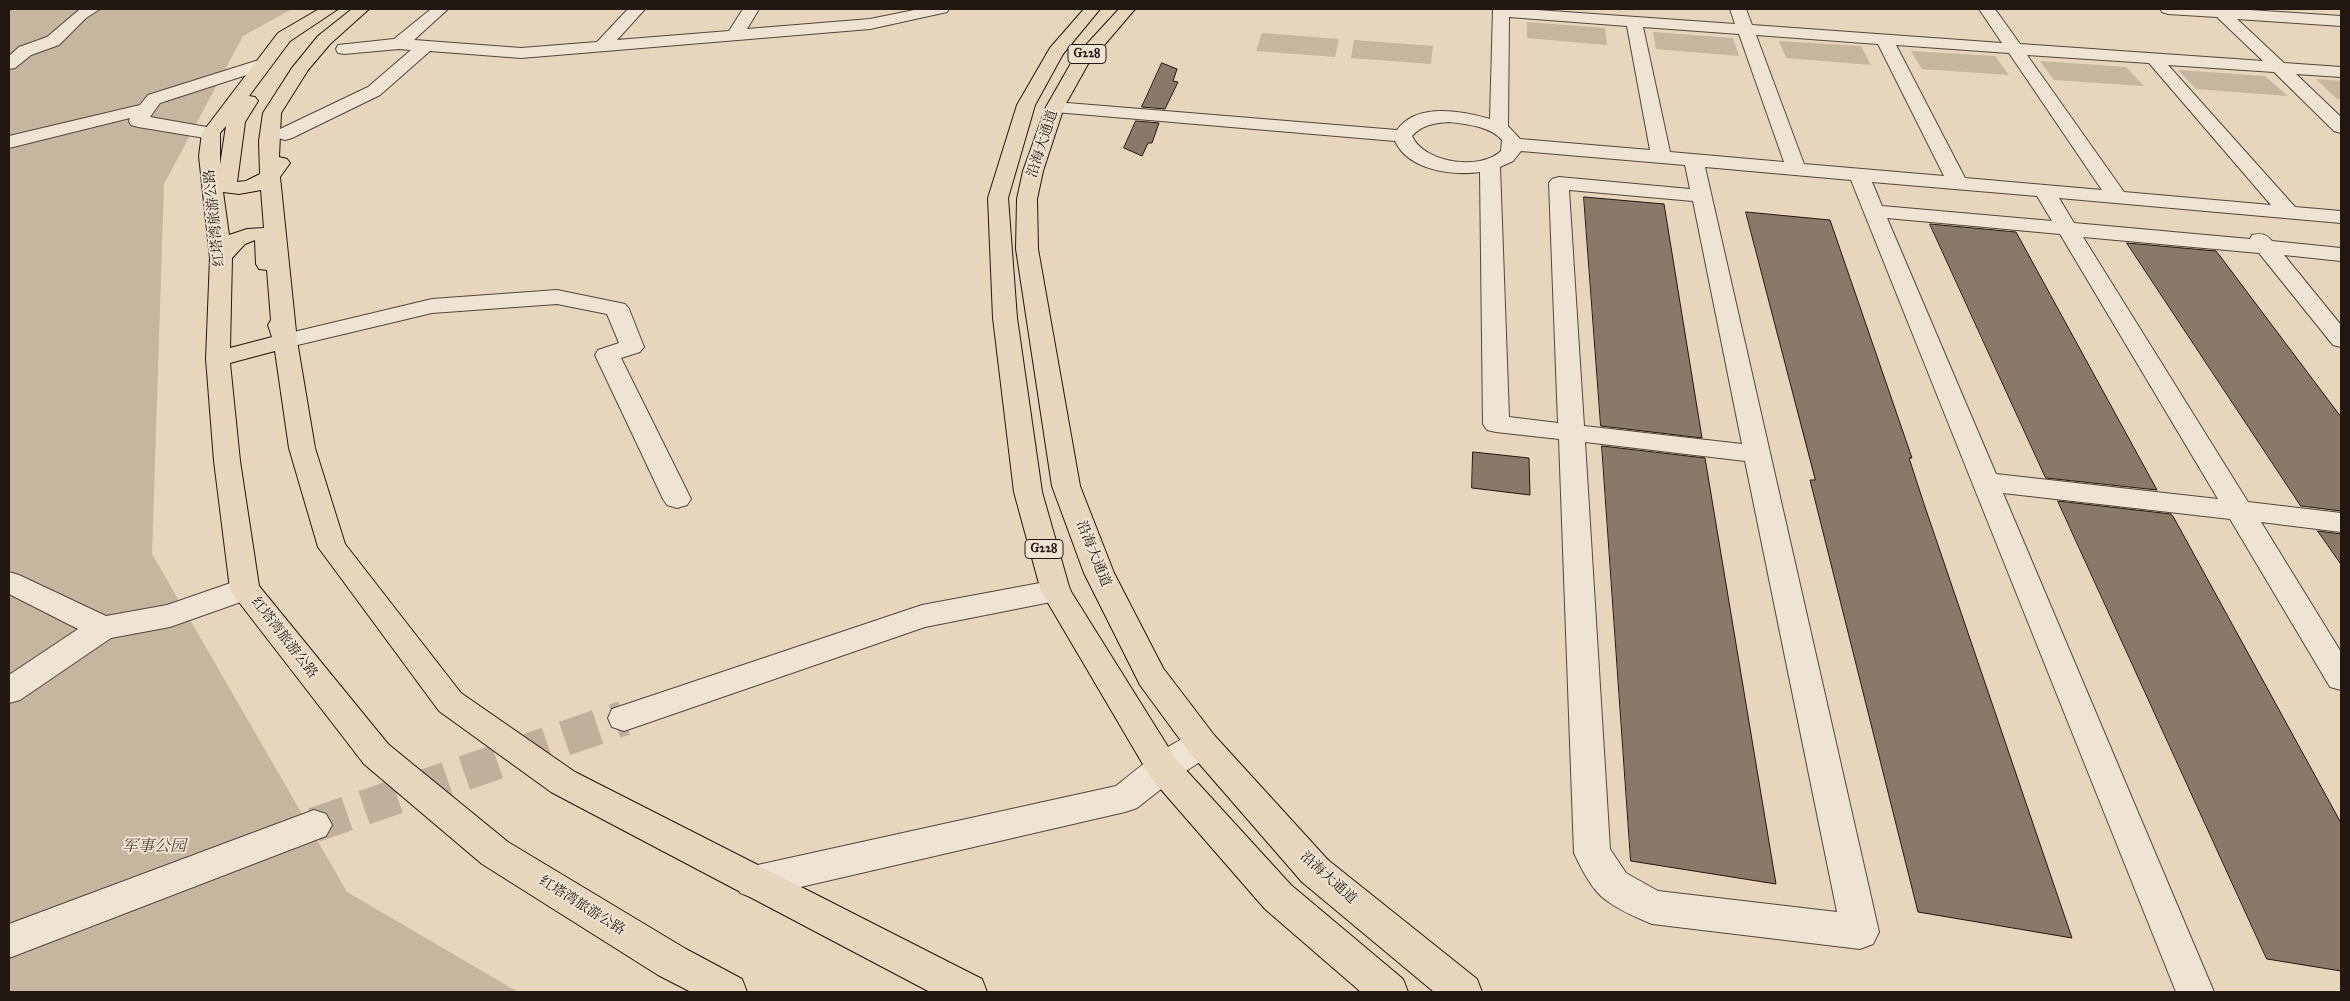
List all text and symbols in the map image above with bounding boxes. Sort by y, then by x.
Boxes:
road number: G228 [1068,44,1106,64]
street label: 沿海大通道 [1024,108,1062,180]
street label: 红塔湾旅游公路 [202,168,228,268]
street label: 沿海大通道 [1072,518,1114,590]
road number: G228 [1025,540,1063,558]
street label: 红塔湾旅游公路 [247,594,321,682]
park label: 军事公园 [122,837,186,857]
street label: 沿海大通道 [1296,848,1360,908]
street label: 红塔湾旅游公路 [536,873,628,939]

